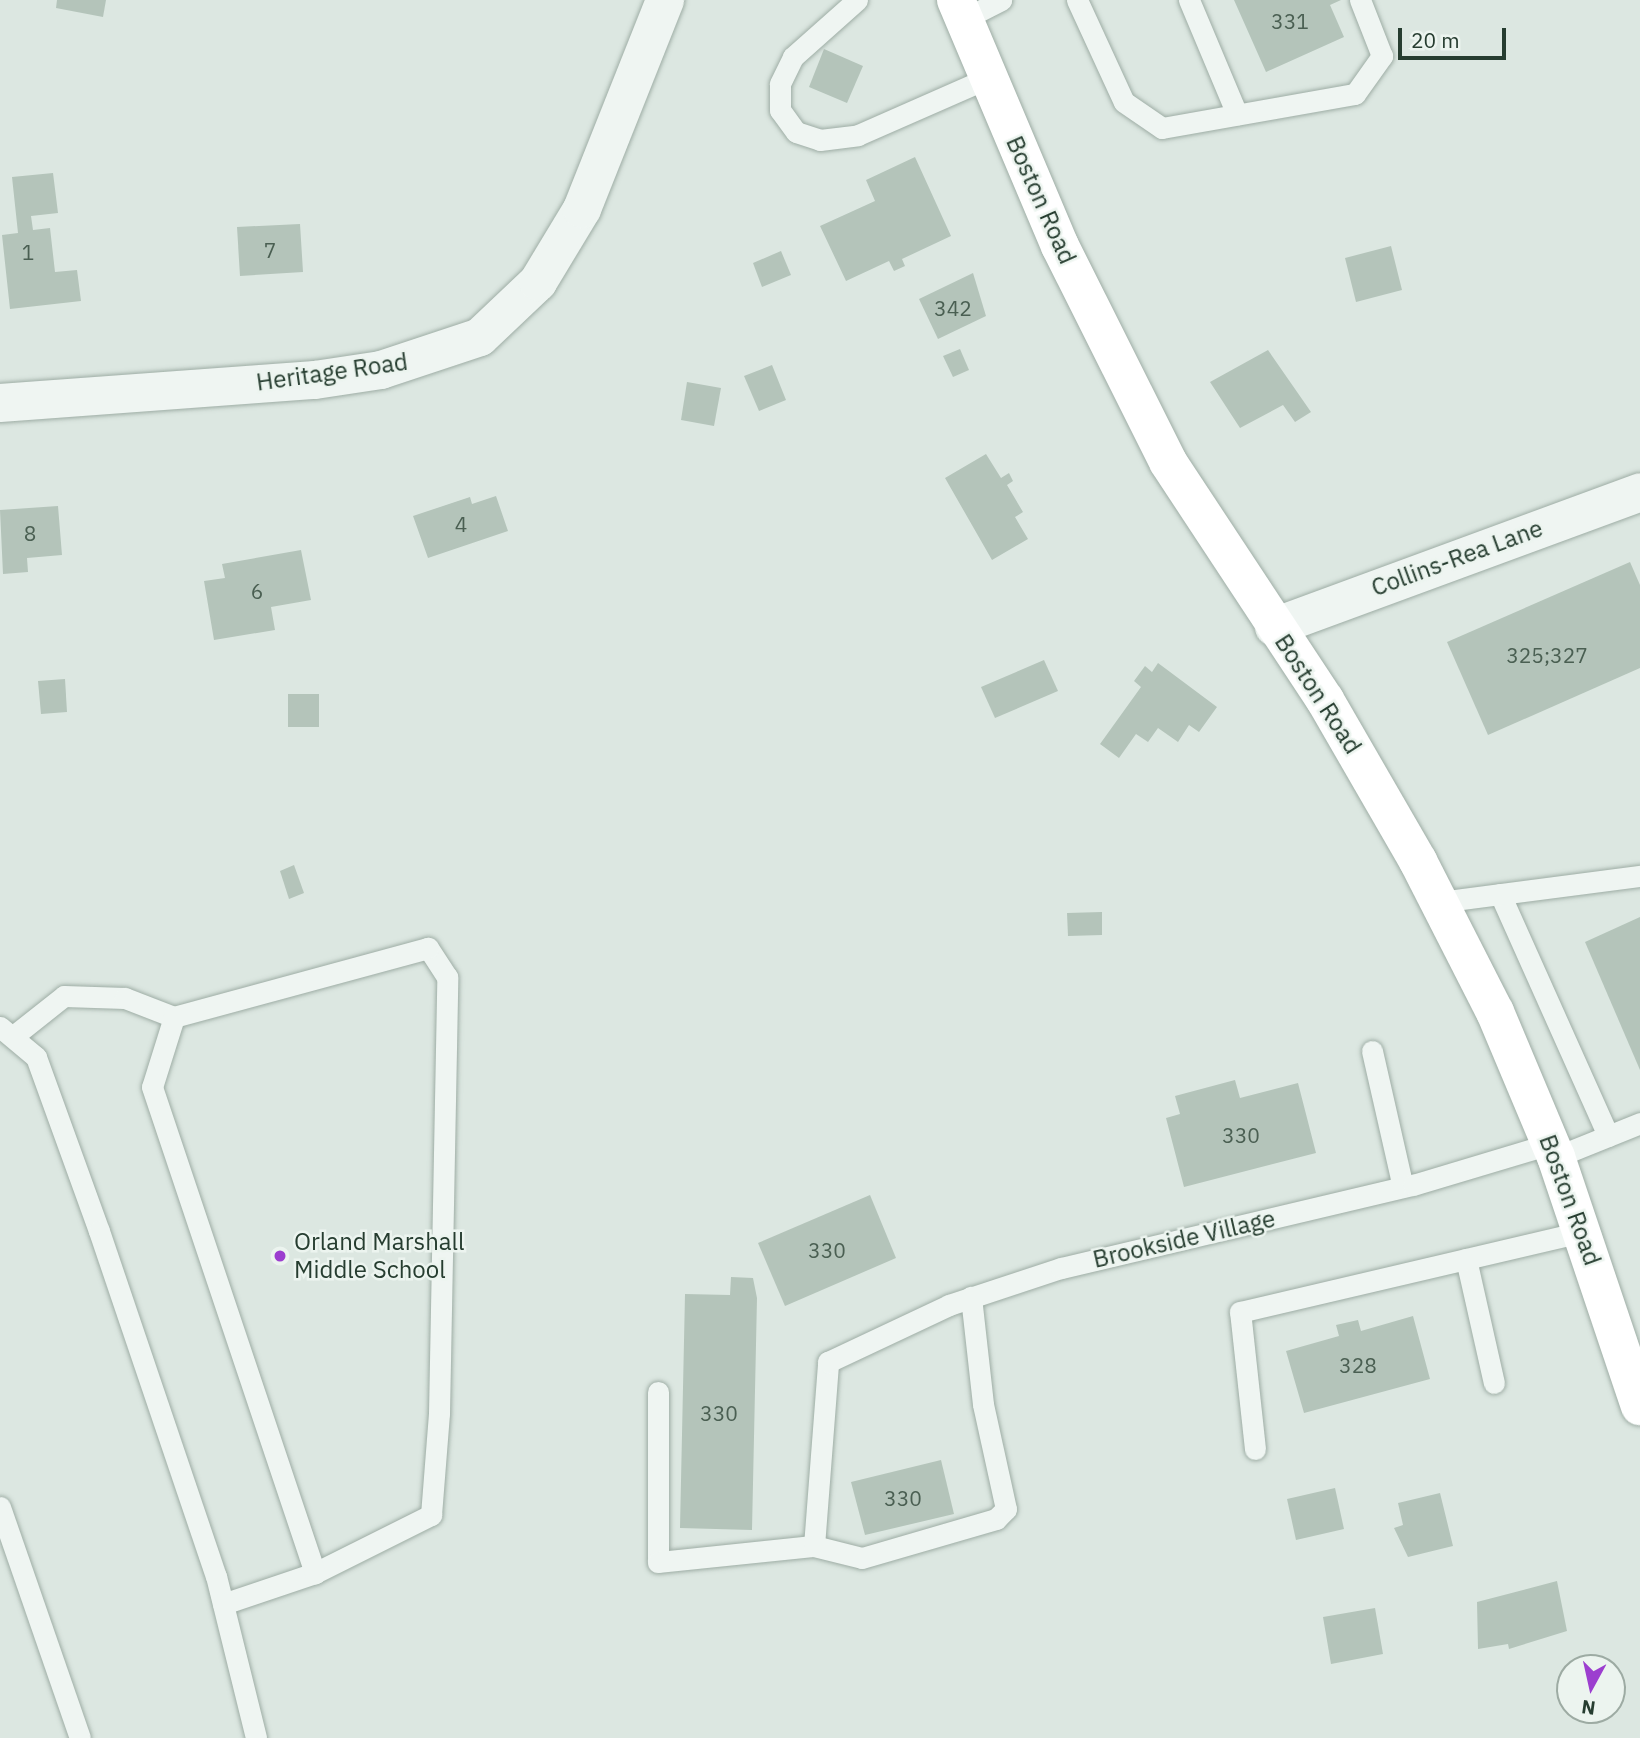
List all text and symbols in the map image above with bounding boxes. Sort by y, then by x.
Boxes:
house number: 331 [1271,8,1309,34]
scale bar [1402,14,1510,58]
text: 20 m [1411,26,1460,54]
street label: Boston Road [1000,132,1082,268]
house number: 7 [264,237,276,263]
house number: 1 [22,239,34,265]
house number: 342 [934,295,972,321]
street label: Heritage Road [254,347,410,397]
house number: 4 [455,511,467,537]
street label: Collins-Rea Lane [1367,514,1547,602]
house number: 8 [24,520,36,546]
house number: 6 [251,578,263,604]
street label: Boston Road [1269,629,1367,759]
house number: 325;327 [1506,642,1588,668]
house number: 330 [1222,1122,1260,1148]
street label: Boston Road [1533,1131,1607,1269]
street label: Brookside Village [1090,1204,1278,1274]
place label: Orland Marshall Middle School [294,1228,465,1284]
house number: 330 [808,1237,846,1263]
marker: Orland Marshall Middle School [272,1248,288,1264]
house number: 328 [1339,1352,1377,1378]
house number: 330 [700,1400,738,1426]
house number: 330 [884,1485,922,1511]
north arrow [1556,1654,1626,1724]
text: N [1580,1695,1597,1721]

